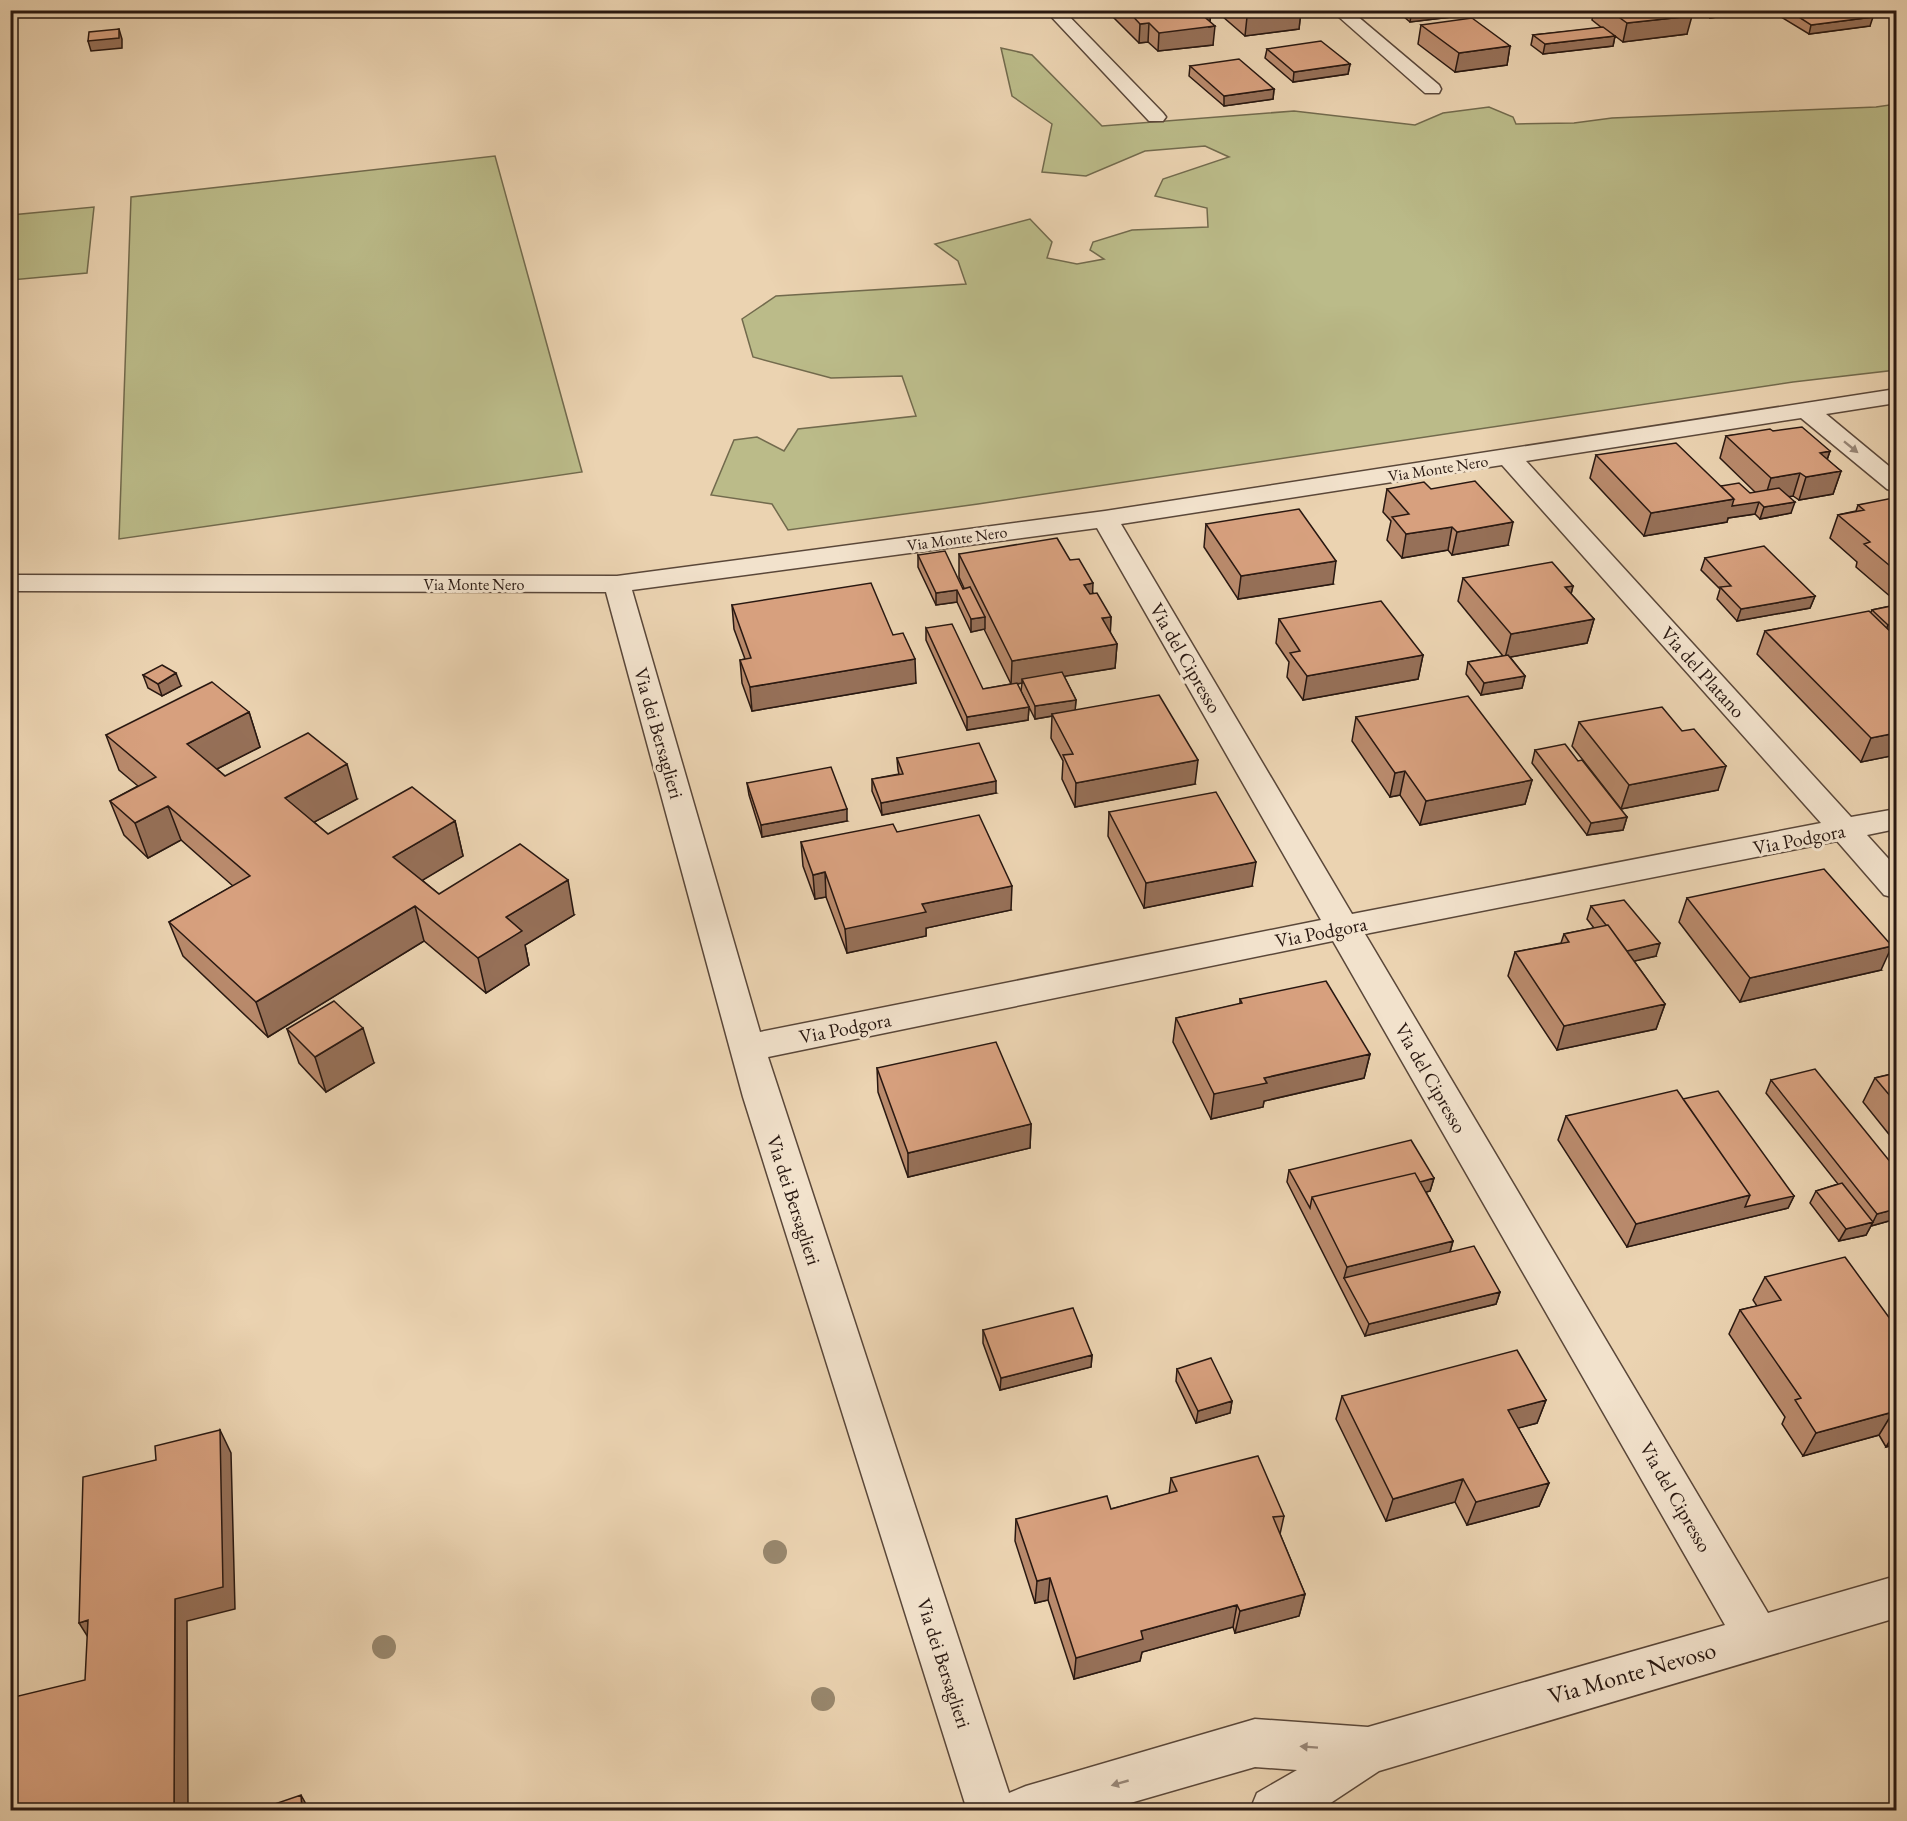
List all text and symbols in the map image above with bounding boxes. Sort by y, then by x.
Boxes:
one-way arrow [1843,440,1858,453]
street label: Via Monte Nero [1387,450,1490,487]
street label: Via Monte Nero [906,521,1009,556]
street label: Via Monte Nero [423,574,525,595]
street label: Via del Cipresso [1144,598,1228,718]
street label: Via del Platano [1655,621,1751,724]
street label: Via dei Bersaglieri [628,664,690,802]
street label: Via Podgora [1751,817,1847,861]
street label: Via Podgora [1273,910,1369,954]
street label: Via Podgora [797,1006,893,1050]
street label: Via del Cipresso [1389,1018,1473,1138]
street label: Via dei Bersaglieri [761,1132,827,1268]
street label: Via del Cipresso [1634,1437,1718,1557]
street label: Via dei Bersaglieri [911,1595,977,1731]
street label: Via Monte Nevoso [1544,1634,1719,1711]
one-way arrow [1300,1742,1319,1752]
one-way arrow [1111,1779,1129,1788]

